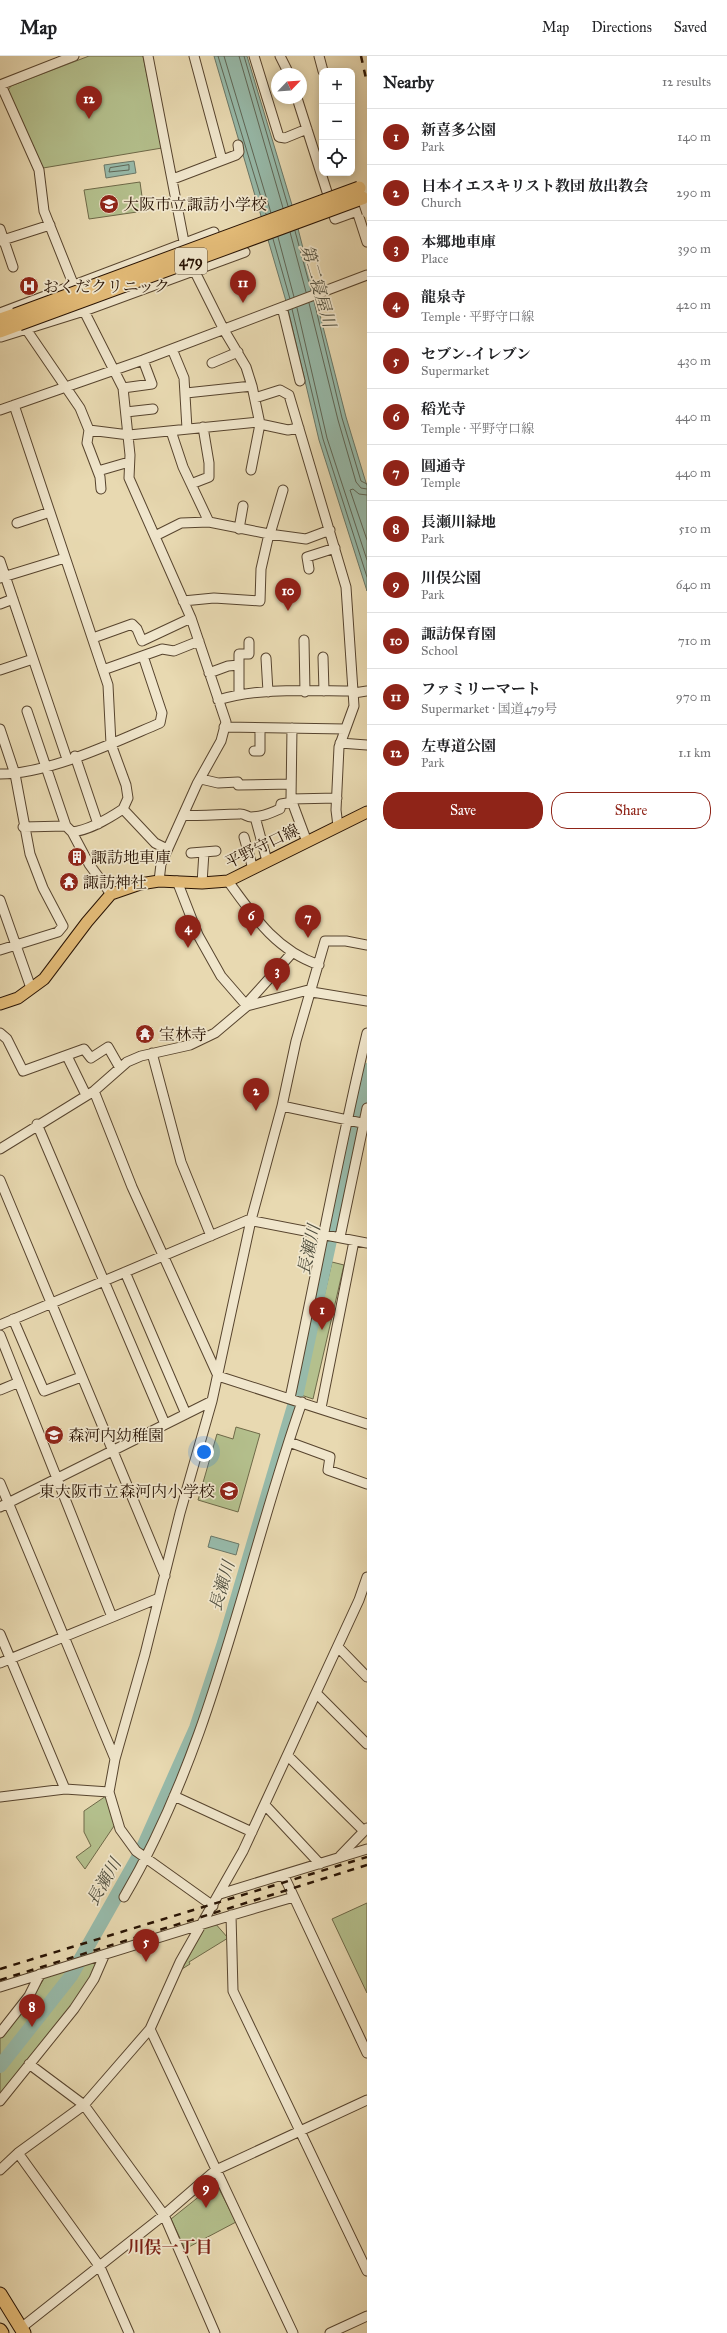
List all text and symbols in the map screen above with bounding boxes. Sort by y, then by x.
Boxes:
text: Map [20,16,57,39]
text: Map [542,19,569,36]
text: Directions [591,19,652,36]
text: Saved [674,19,707,36]
north arrow [271,68,307,104]
map controls [319,68,355,176]
button: + [319,68,355,104]
text: Nearby [383,72,434,93]
text: 12 results [662,74,711,90]
pin: 12 [76,86,102,119]
button: − [319,104,355,140]
text: 新喜多公園 [421,121,496,139]
text: 1 [393,129,399,145]
text: 140 m [677,129,711,145]
text: Park [421,139,445,155]
button: locate [319,140,355,176]
text: 日本イエスキリスト教団 放出教会 [421,177,648,195]
text: 2 [393,185,399,201]
text: 290 m [676,185,711,201]
school or university icon: 大阪市立諏訪小学校 [98,193,120,215]
place label: 大阪市立諏訪小学校 [123,195,267,214]
text: Church [421,195,461,211]
text: 本郷地車庫 [421,233,496,251]
text: 3 [393,241,399,257]
text: 390 m [678,241,711,257]
water label: 第二寝屋川 [296,242,340,332]
road number: 479 [175,248,207,274]
text: Place [421,251,448,267]
pin: 11 [230,270,256,303]
hospital icon: おくだクリニック [18,275,40,297]
place label: おくだクリニック [43,277,170,296]
text: 龍泉寺 [421,288,466,306]
text: 4 [392,297,400,313]
text: 420 m [676,297,711,313]
text: Temple · 平野守口線 [421,309,534,325]
text: セブン-イレブン [421,345,531,363]
text: 5 [393,353,399,369]
text: 430 m [677,353,711,369]
text: Supermarket [421,363,489,379]
text: 稻光寺 [421,400,466,418]
text: 6 [393,409,399,425]
text: 440 m [675,409,711,425]
text: Temple · 平野守口線 [421,421,534,437]
text: 圓通寺 [421,457,466,475]
text: 7 [393,465,399,481]
text: 440 m [675,465,711,481]
text: Temple [421,475,461,491]
text: 長瀬川緑地 [421,513,496,531]
text: 8 [393,521,399,537]
text: 510 m [679,521,711,537]
text: Park [421,531,445,547]
text: 川俣公園 [421,569,481,587]
text: 9 [393,577,399,593]
text: 640 m [676,577,711,593]
pin: 10 [275,578,301,611]
text: Park [421,587,445,603]
text: 諏訪保育園 [421,625,496,643]
text: 10 [390,633,402,649]
text: 710 m [678,633,711,649]
text: School [421,643,458,659]
text: ファミリーマート [421,680,541,698]
text: 11 [391,689,401,705]
text: 970 m [676,689,711,705]
text: Supermarket · 国道479号 [421,701,557,717]
text: 左専道公園 [421,737,496,755]
text: 12 [390,745,402,761]
text: 1.1 km [678,745,711,761]
text: Park [421,755,445,771]
button: Save [383,792,543,829]
button: Share [551,792,711,829]
street label: 平野守口線 [222,820,302,872]
building icon: 諏訪地車庫 [66,846,88,868]
place label: 諏訪地車庫 [91,848,171,867]
temple icon: 諏訪神社 [58,871,80,893]
place label: 諏訪神社 [83,873,147,892]
pin: 6 [238,903,264,936]
pin: 7 [295,905,321,938]
pin: 4 [175,915,201,948]
pin: 3 [264,958,290,991]
temple icon: 宝林寺 [134,1023,156,1045]
place label: 宝林寺 [159,1025,207,1044]
pin: 2 [243,1078,269,1111]
water label: 長瀬川 [293,1221,325,1277]
pin: 1 [309,1297,335,1330]
school or university icon: 森河内幼稚園 [43,1424,65,1446]
place label: 森河内幼稚園 [68,1426,164,1445]
your location [194,1442,214,1462]
school or university icon: 東大阪市立森河内小学校 [218,1480,240,1502]
place label: 東大阪市立森河内小学校 [39,1482,215,1501]
water label: 長瀬川 [205,1557,240,1613]
water label: 長瀬川 [82,1853,127,1909]
pin: 5 [133,1929,159,1962]
pin: 8 [19,1994,45,2027]
pin: 9 [193,2175,219,2208]
district label: 川俣一丁目 [128,2237,213,2258]

